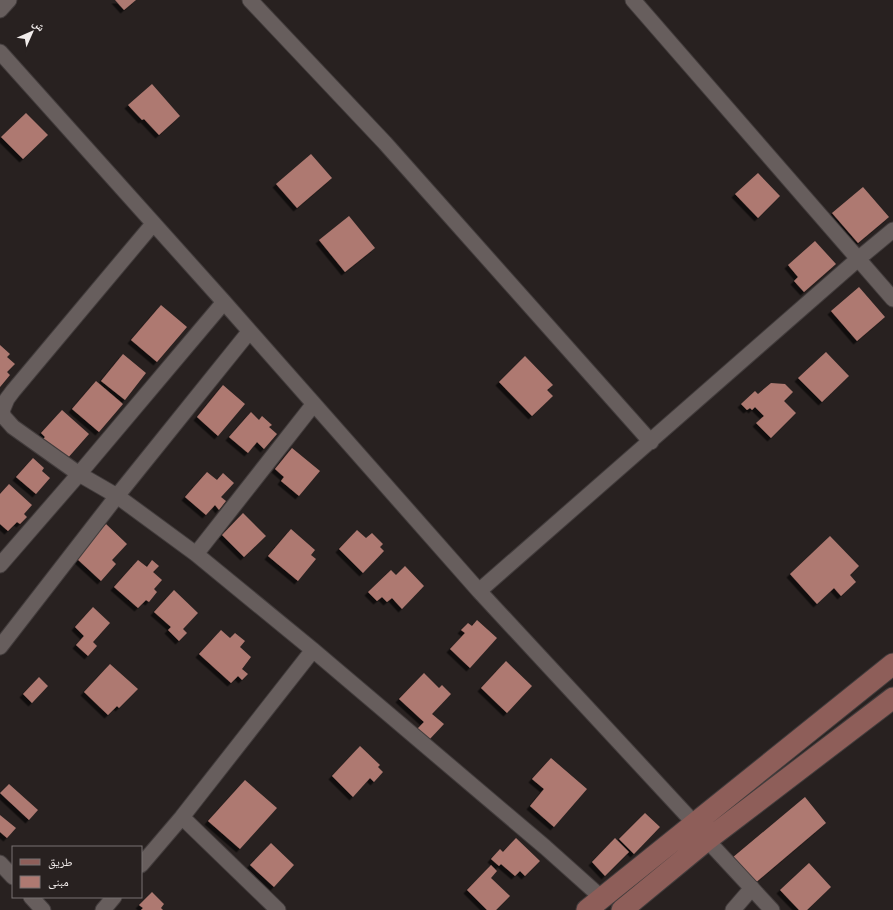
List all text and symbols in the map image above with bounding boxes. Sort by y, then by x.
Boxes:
north arrow [12,12,52,52]
text: ش [29,15,49,35]
legend [12,846,142,898]
text: طريق [48,853,73,870]
text: مبنى [48,873,69,890]

